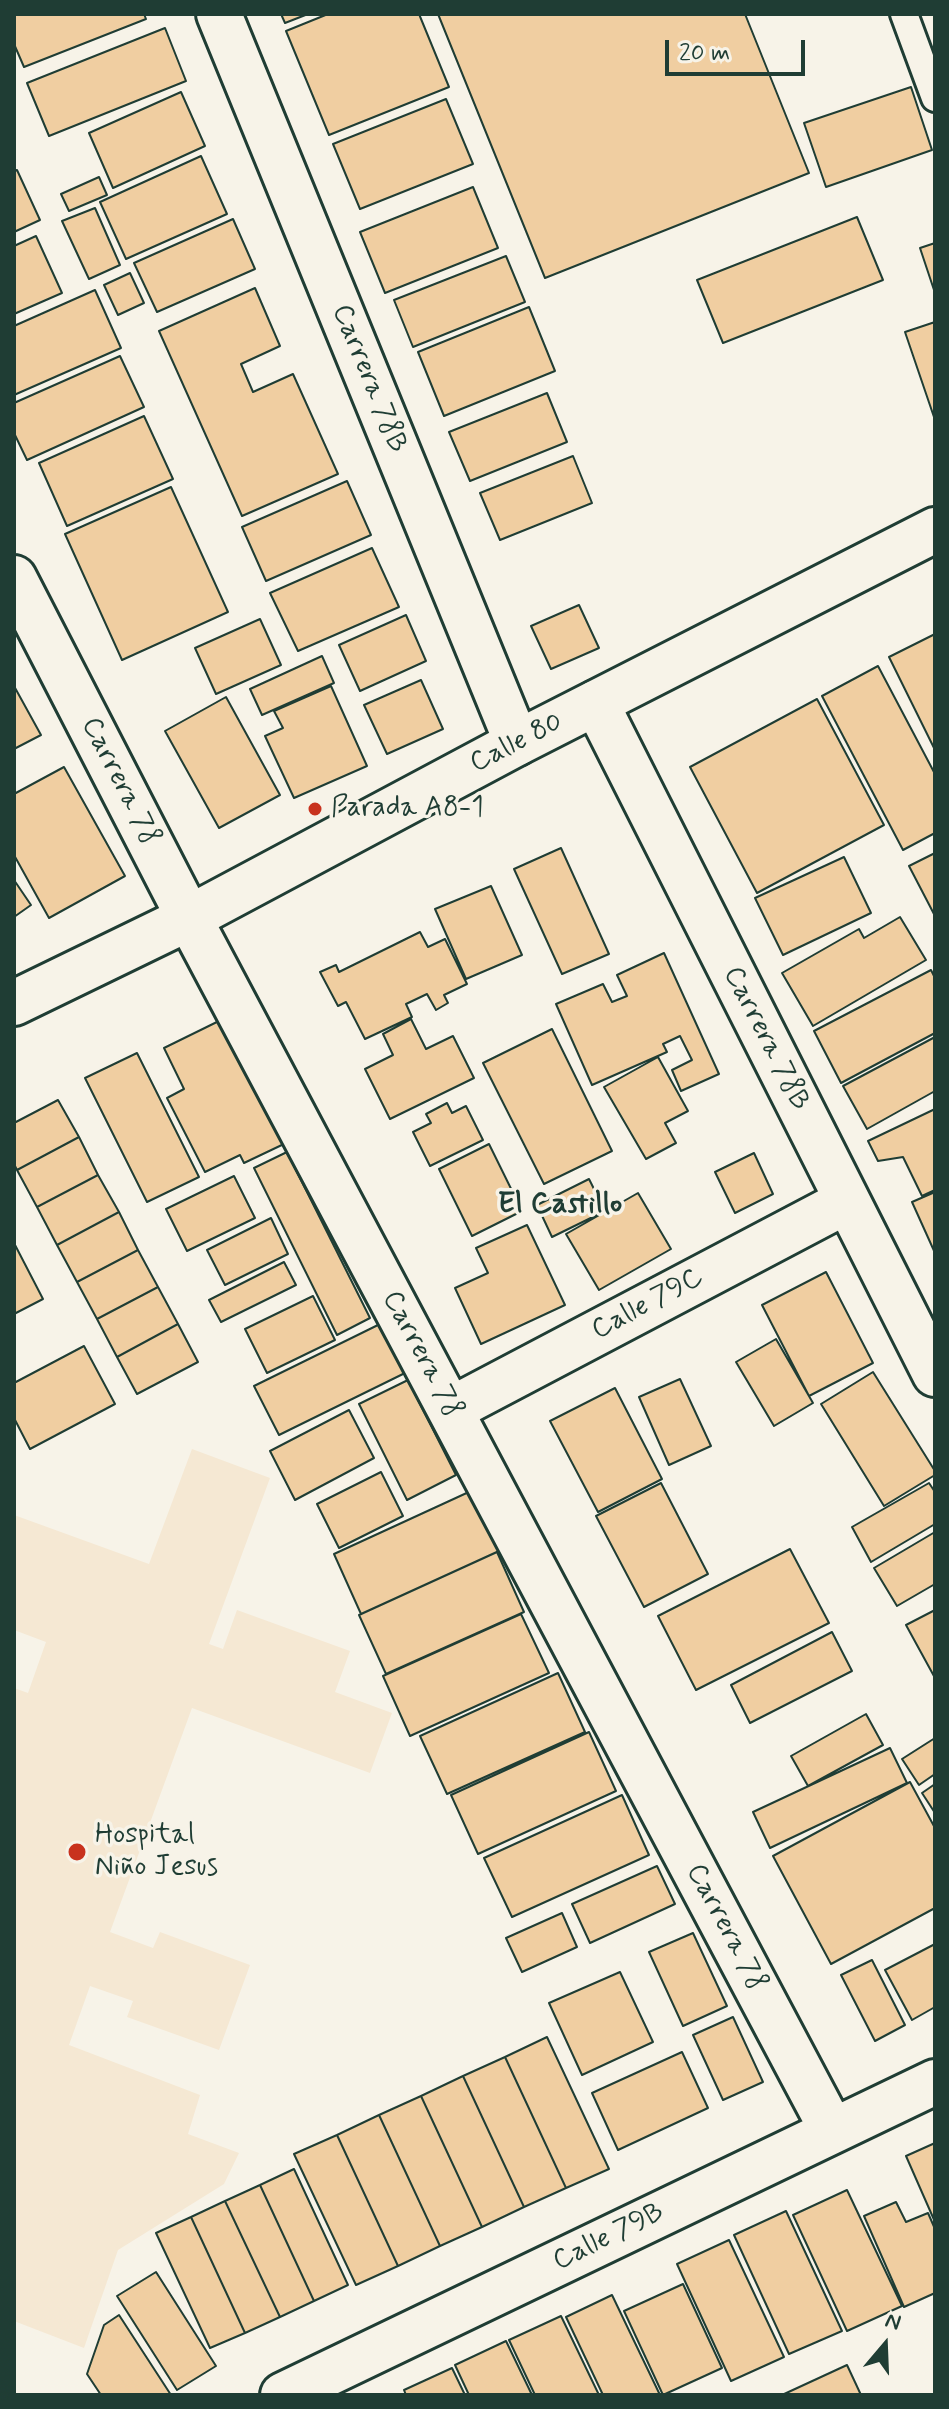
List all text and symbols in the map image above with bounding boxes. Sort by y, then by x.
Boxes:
scale bar [669,24,809,74]
text: 20 m [679,38,730,69]
street label: Carrera 78B [323,300,413,458]
street label: Calle 80 [465,706,569,782]
street label: Carrera 78 [72,712,166,852]
place label: Parada A8-1 [331,792,484,826]
marker: Parada A8-1 [306,800,324,818]
street label: Carrera 78B [714,961,816,1117]
district label: El Castillo [498,1188,622,1224]
street label: Calle 79C [587,1262,709,1348]
street label: Carrera 78 [373,1286,469,1424]
place label: Hospital Niño Jesus [95,1819,218,1885]
marker: Hospital Niño Jesus [66,1841,88,1863]
street label: Carrera 78 [677,1859,773,1997]
street label: Calle 79B [548,2197,670,2279]
north arrow [845,2305,925,2385]
text: N [881,2307,904,2338]

